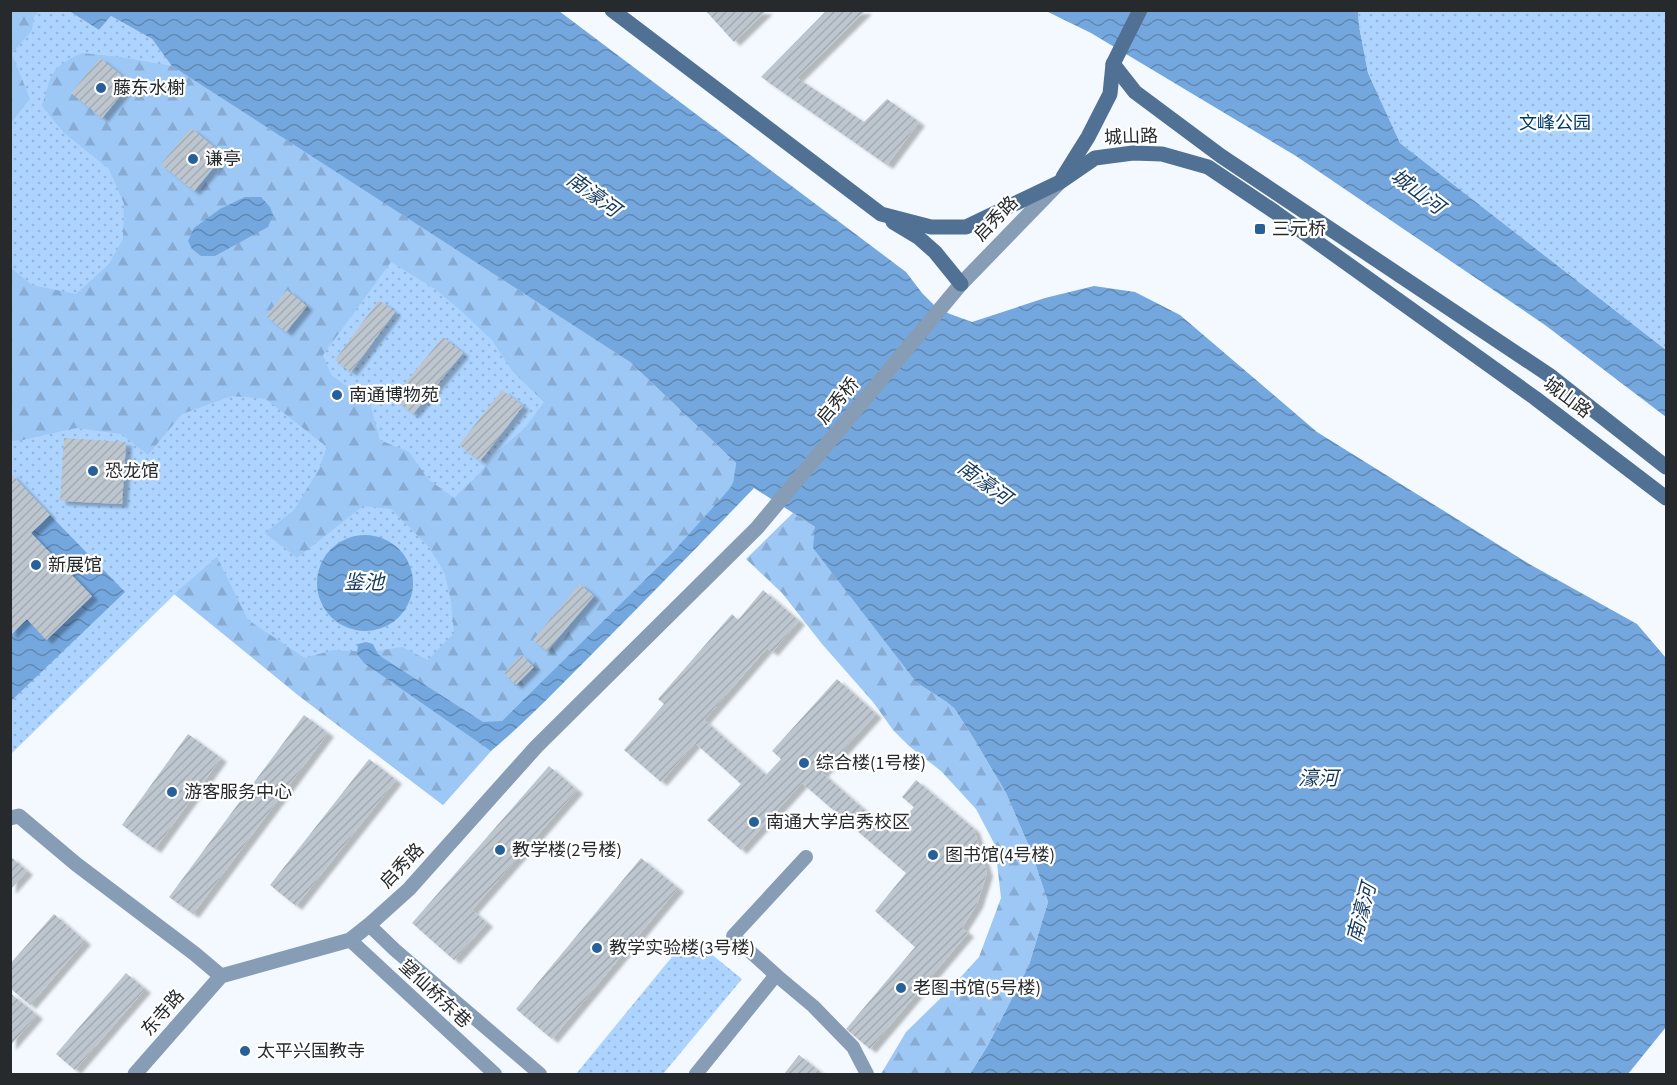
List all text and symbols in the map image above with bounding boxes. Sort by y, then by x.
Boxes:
place label: 藤东水榭 [113,76,185,101]
marker: 藤东水榭 [94,81,108,95]
park label: 文峰公园 [1519,111,1591,136]
street label: 城山路 [1104,124,1158,150]
place label: 谦亭 [205,147,241,172]
marker: 谦亭 [186,152,200,166]
water label: 城山河 [1385,163,1453,224]
water label: 南濠河 [561,166,629,226]
street label: 启秀路 [968,191,1024,247]
place label: 三元桥 [1272,217,1326,242]
marker: 三元桥 [1253,222,1267,236]
street label: 启秀桥 [811,372,865,430]
street label: 城山路 [1538,372,1596,424]
place label: 南通博物苑 [349,383,439,408]
marker: 南通博物苑 [330,388,344,402]
water label: 南濠河 [952,454,1020,514]
place label: 恐龙馆 [105,459,159,484]
marker: 恐龙馆 [86,464,100,478]
place label: 新展馆 [48,553,102,578]
marker: 新展馆 [29,558,43,572]
water label: 鉴池 [344,569,386,597]
place label: 综合楼(1号楼) [816,751,926,776]
marker: 综合楼(1号楼) [797,756,811,770]
water label: 濠河 [1298,765,1342,793]
place label: 游客服务中心 [184,780,292,805]
marker: 游客服务中心 [165,785,179,799]
place label: 南通大学启秀校区 [766,810,910,835]
marker: 南通大学启秀校区 [747,815,761,829]
street label: 启秀路 [374,838,430,894]
place label: 教学楼(2号楼) [512,838,622,863]
marker: 教学楼(2号楼) [493,843,507,857]
place label: 图书馆(4号楼) [945,843,1055,868]
marker: 图书馆(4号楼) [926,848,940,862]
water label: 南濠河 [1341,877,1384,946]
place label: 教学实验楼(3号楼) [609,936,755,961]
marker: 教学实验楼(3号楼) [590,941,604,955]
street label: 望仙桥东巷 [394,954,476,1034]
place label: 老图书馆(5号楼) [913,976,1041,1001]
marker: 老图书馆(5号楼) [894,981,908,995]
street label: 东寺路 [136,984,190,1042]
place label: 太平兴国教寺 [257,1039,365,1064]
marker: 太平兴国教寺 [238,1044,252,1058]

